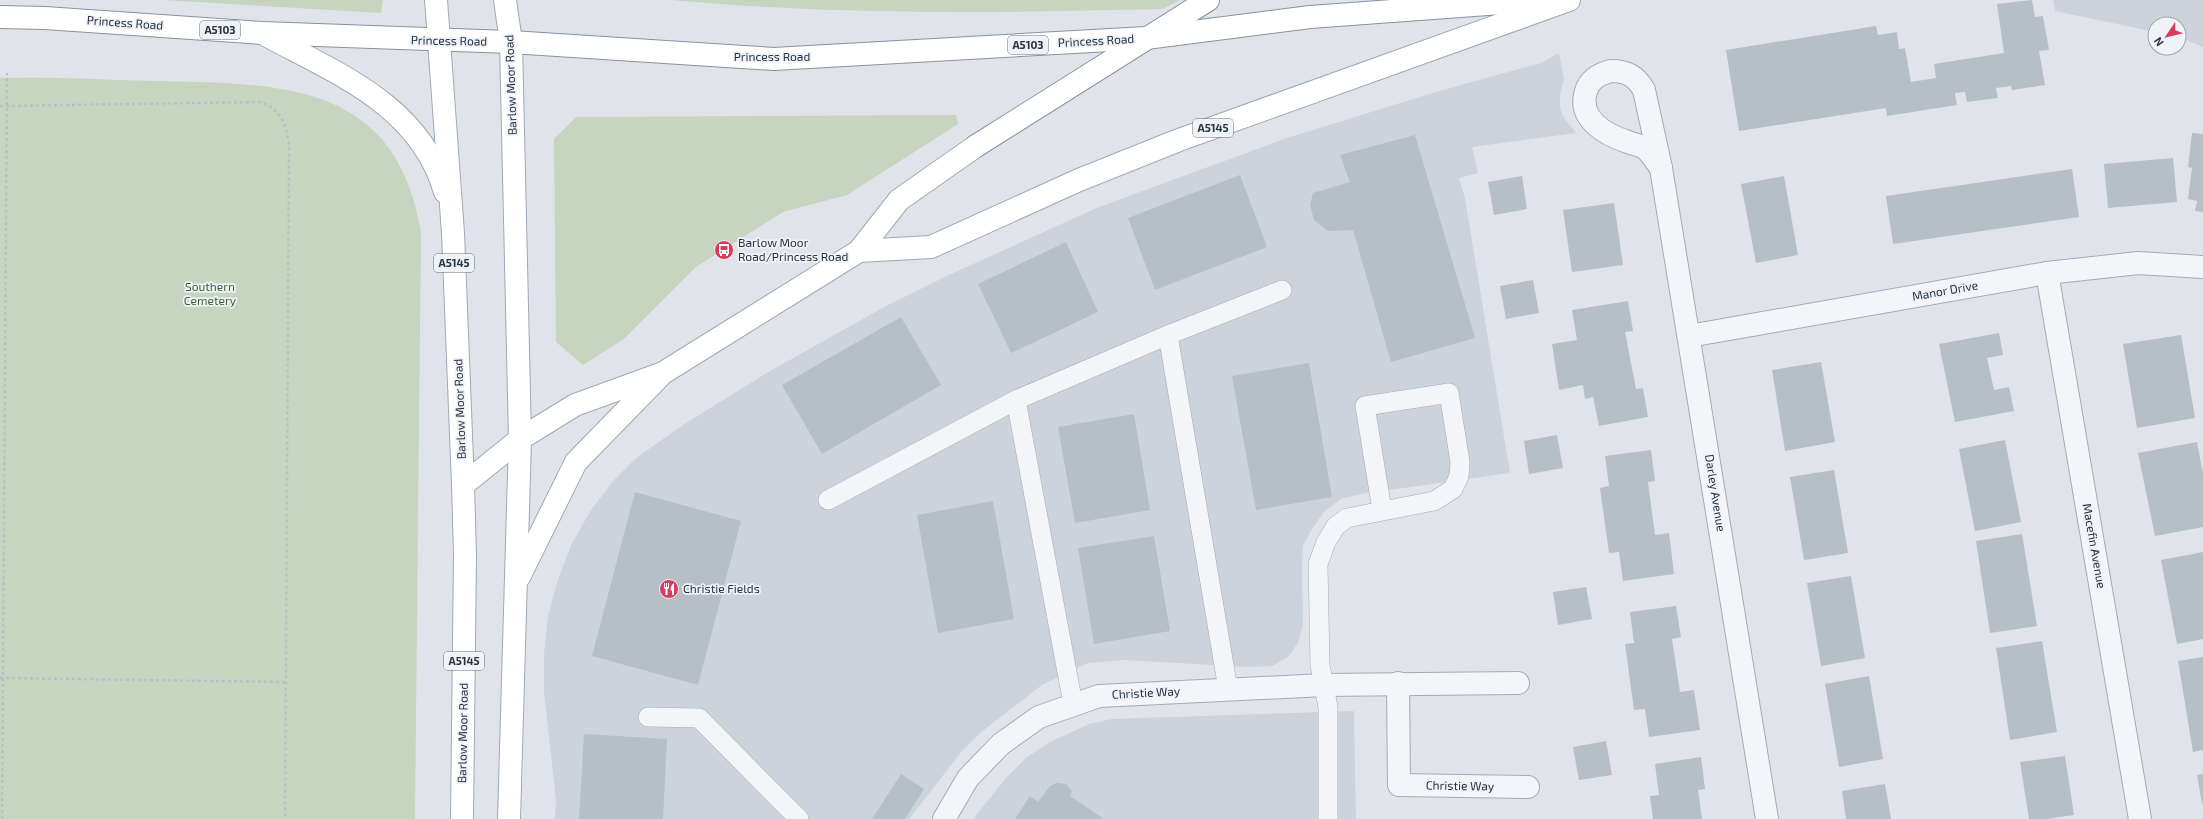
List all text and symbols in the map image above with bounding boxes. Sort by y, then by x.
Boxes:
street label: Princess Road [86,12,164,32]
north arrow [2147,16,2187,56]
road number: A5103 [200,21,240,39]
street label: Princess Road [1057,31,1135,49]
street label: Princess Road [411,32,487,48]
street label: Barlow Moor Road [501,35,519,136]
text: N [2151,35,2166,49]
road number: A5103 [1008,36,1048,54]
street label: Princess Road [734,49,810,63]
road number: A5145 [1193,119,1233,137]
place label: Barlow Moor Road/Princess Road [738,235,848,263]
bus stop icon: Barlow Moor Road/Princess Road [713,239,735,261]
road number: A5145 [434,254,474,272]
street label: Manor Drive [1911,277,1979,303]
park label: Southern Cemetery [184,279,237,307]
street label: Barlow Moor Road [450,359,468,460]
street label: Darley Avenue [1703,453,1729,532]
street label: Macefin Avenue [2081,502,2109,589]
restaurant icon: Christie Fields [658,578,680,600]
place label: Christie Fields [683,581,760,595]
road number: A5145 [444,652,484,670]
street label: Barlow Moor Road [454,683,470,783]
street label: Christie Way [1111,683,1181,701]
street label: Christie Way [1426,777,1495,793]

